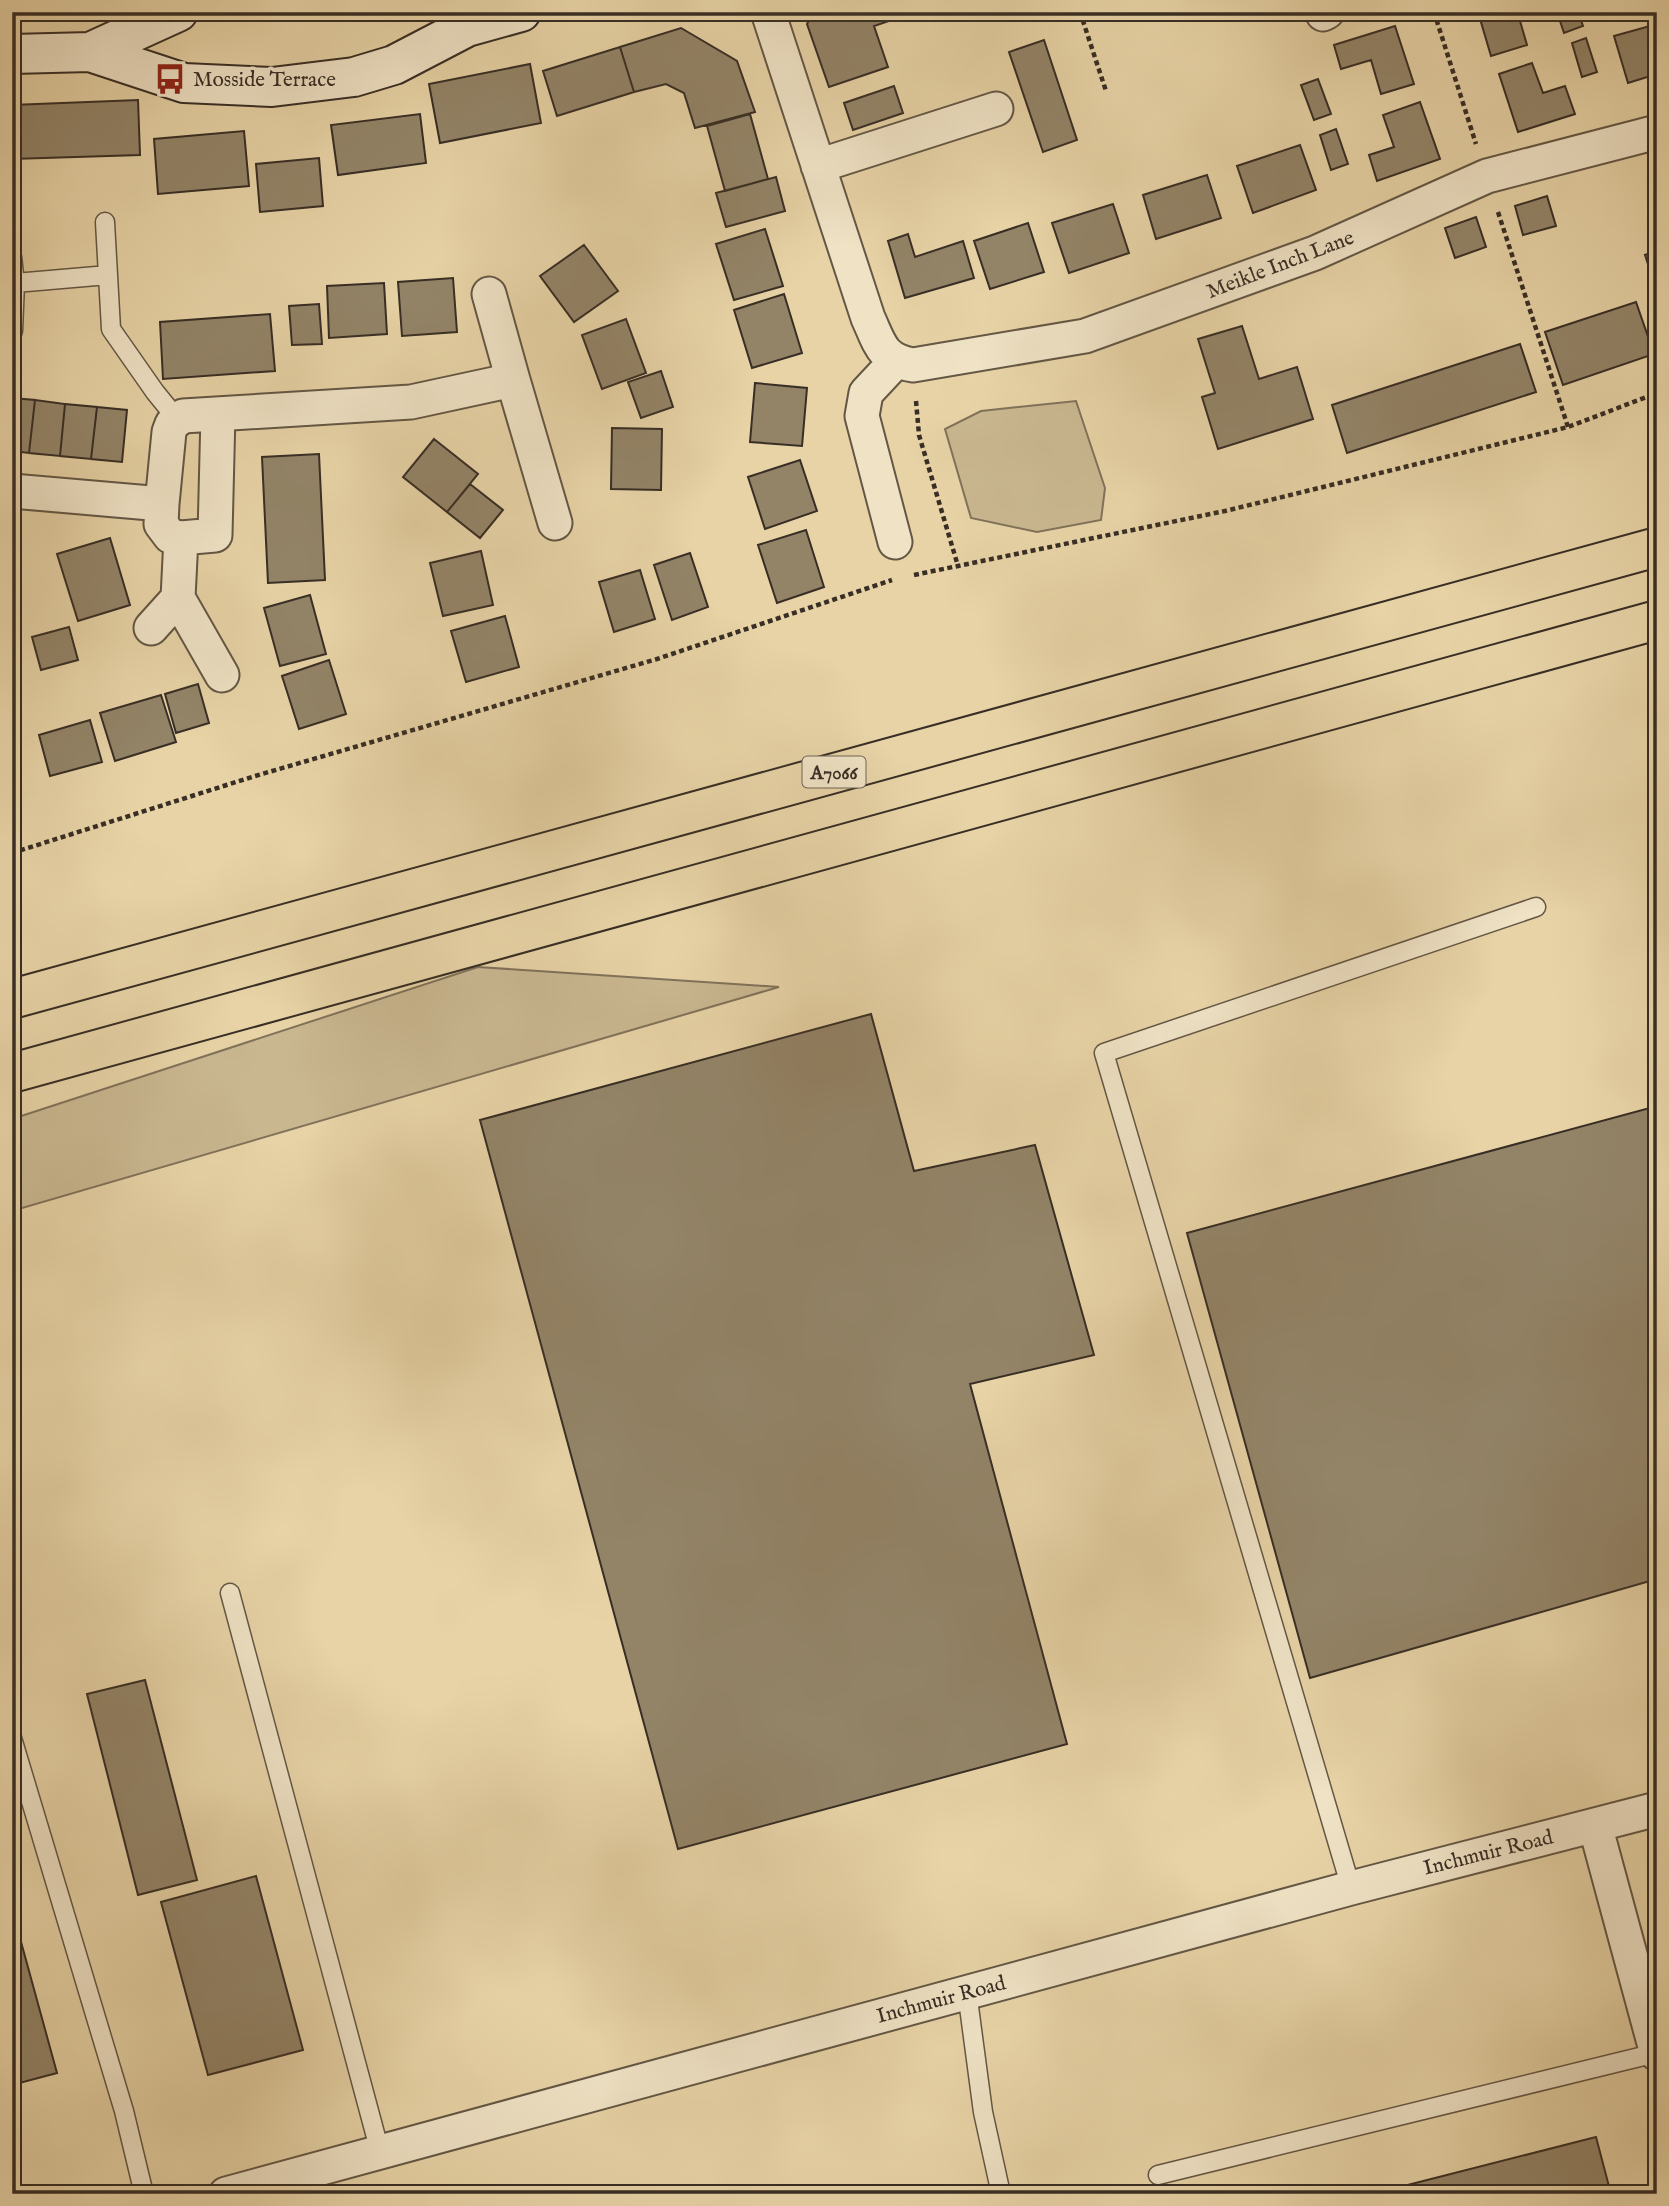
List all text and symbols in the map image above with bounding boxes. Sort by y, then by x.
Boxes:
bus stop icon: Mosside Terrace [153,62,187,96]
place label: Mosside Terrace [193,67,336,94]
street label: Meikle Inch Lane [1203,225,1358,306]
road number: A7066 [802,757,866,788]
street label: Inchmuir Road [1421,1824,1557,1883]
street label: Inchmuir Road [874,1970,1010,2031]

